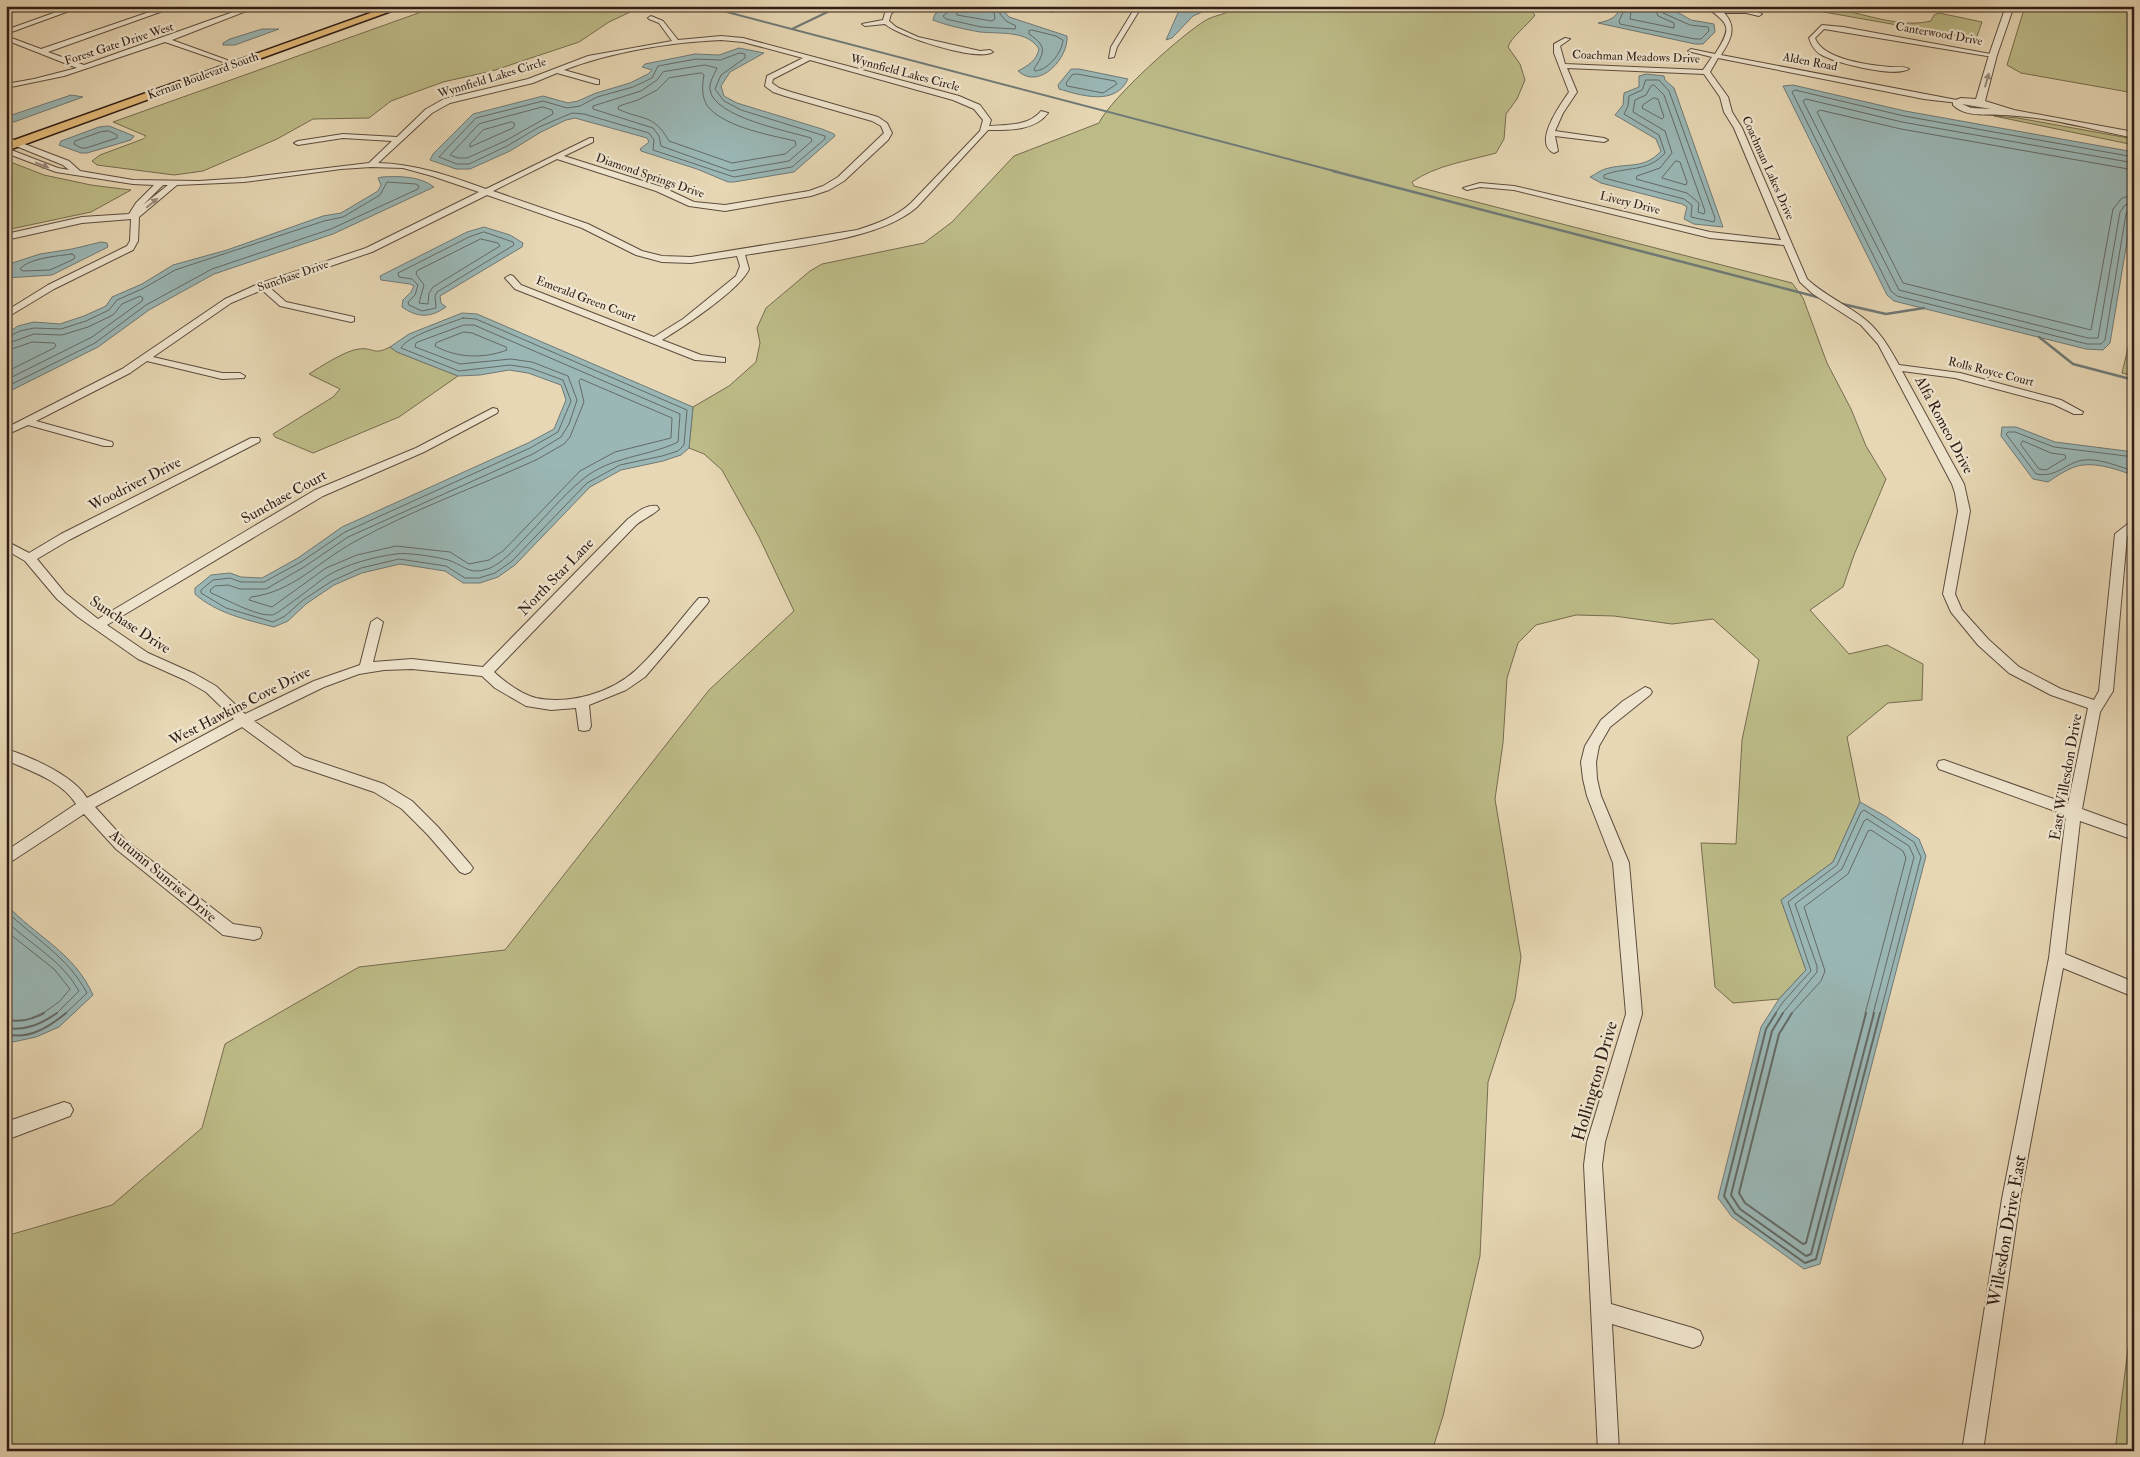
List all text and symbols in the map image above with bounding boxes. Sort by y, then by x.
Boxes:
street label: Forest Gate Drive West [63,19,175,69]
street label: Canterwood Drive [1894,19,1984,49]
street label: Coachman Meadows Drive [1572,47,1700,67]
street label: Kernan Boulevard South [145,49,261,103]
street label: Alden Road [1780,49,1839,75]
street label: Wynnfield Lakes Circle [848,51,961,95]
street label: Wynnfield Lakes Circle [435,54,548,102]
one-way arrow [1983,72,1991,87]
street label: Coachman Lakes Drive [1738,114,1798,222]
street label: Diamond Springs Drive [594,150,706,202]
one-way arrow [34,162,49,169]
street label: Livery Drive [1598,188,1662,218]
one-way arrow [145,197,158,208]
street label: Sunchase Drive [255,257,331,295]
street label: Emerald Green Court [534,273,638,325]
street label: Rolls Royce Court [1947,354,2036,390]
street label: Alfa Romeo Drive [1910,372,1978,477]
street label: Woodriver Drive [85,453,184,516]
street label: Sunchase Court [238,466,330,528]
street label: North Star Lane [514,534,598,620]
street label: Sunchase Drive [86,592,174,658]
street label: West Hawkins Cove Drive [165,662,314,750]
street label: East Willesdon Drive [2046,712,2086,842]
street label: Autumn Sunrise Drive [105,825,221,927]
street label: Hollington Drive [1567,1018,1623,1144]
street label: Willesdon Drive East [1982,1153,2032,1310]

